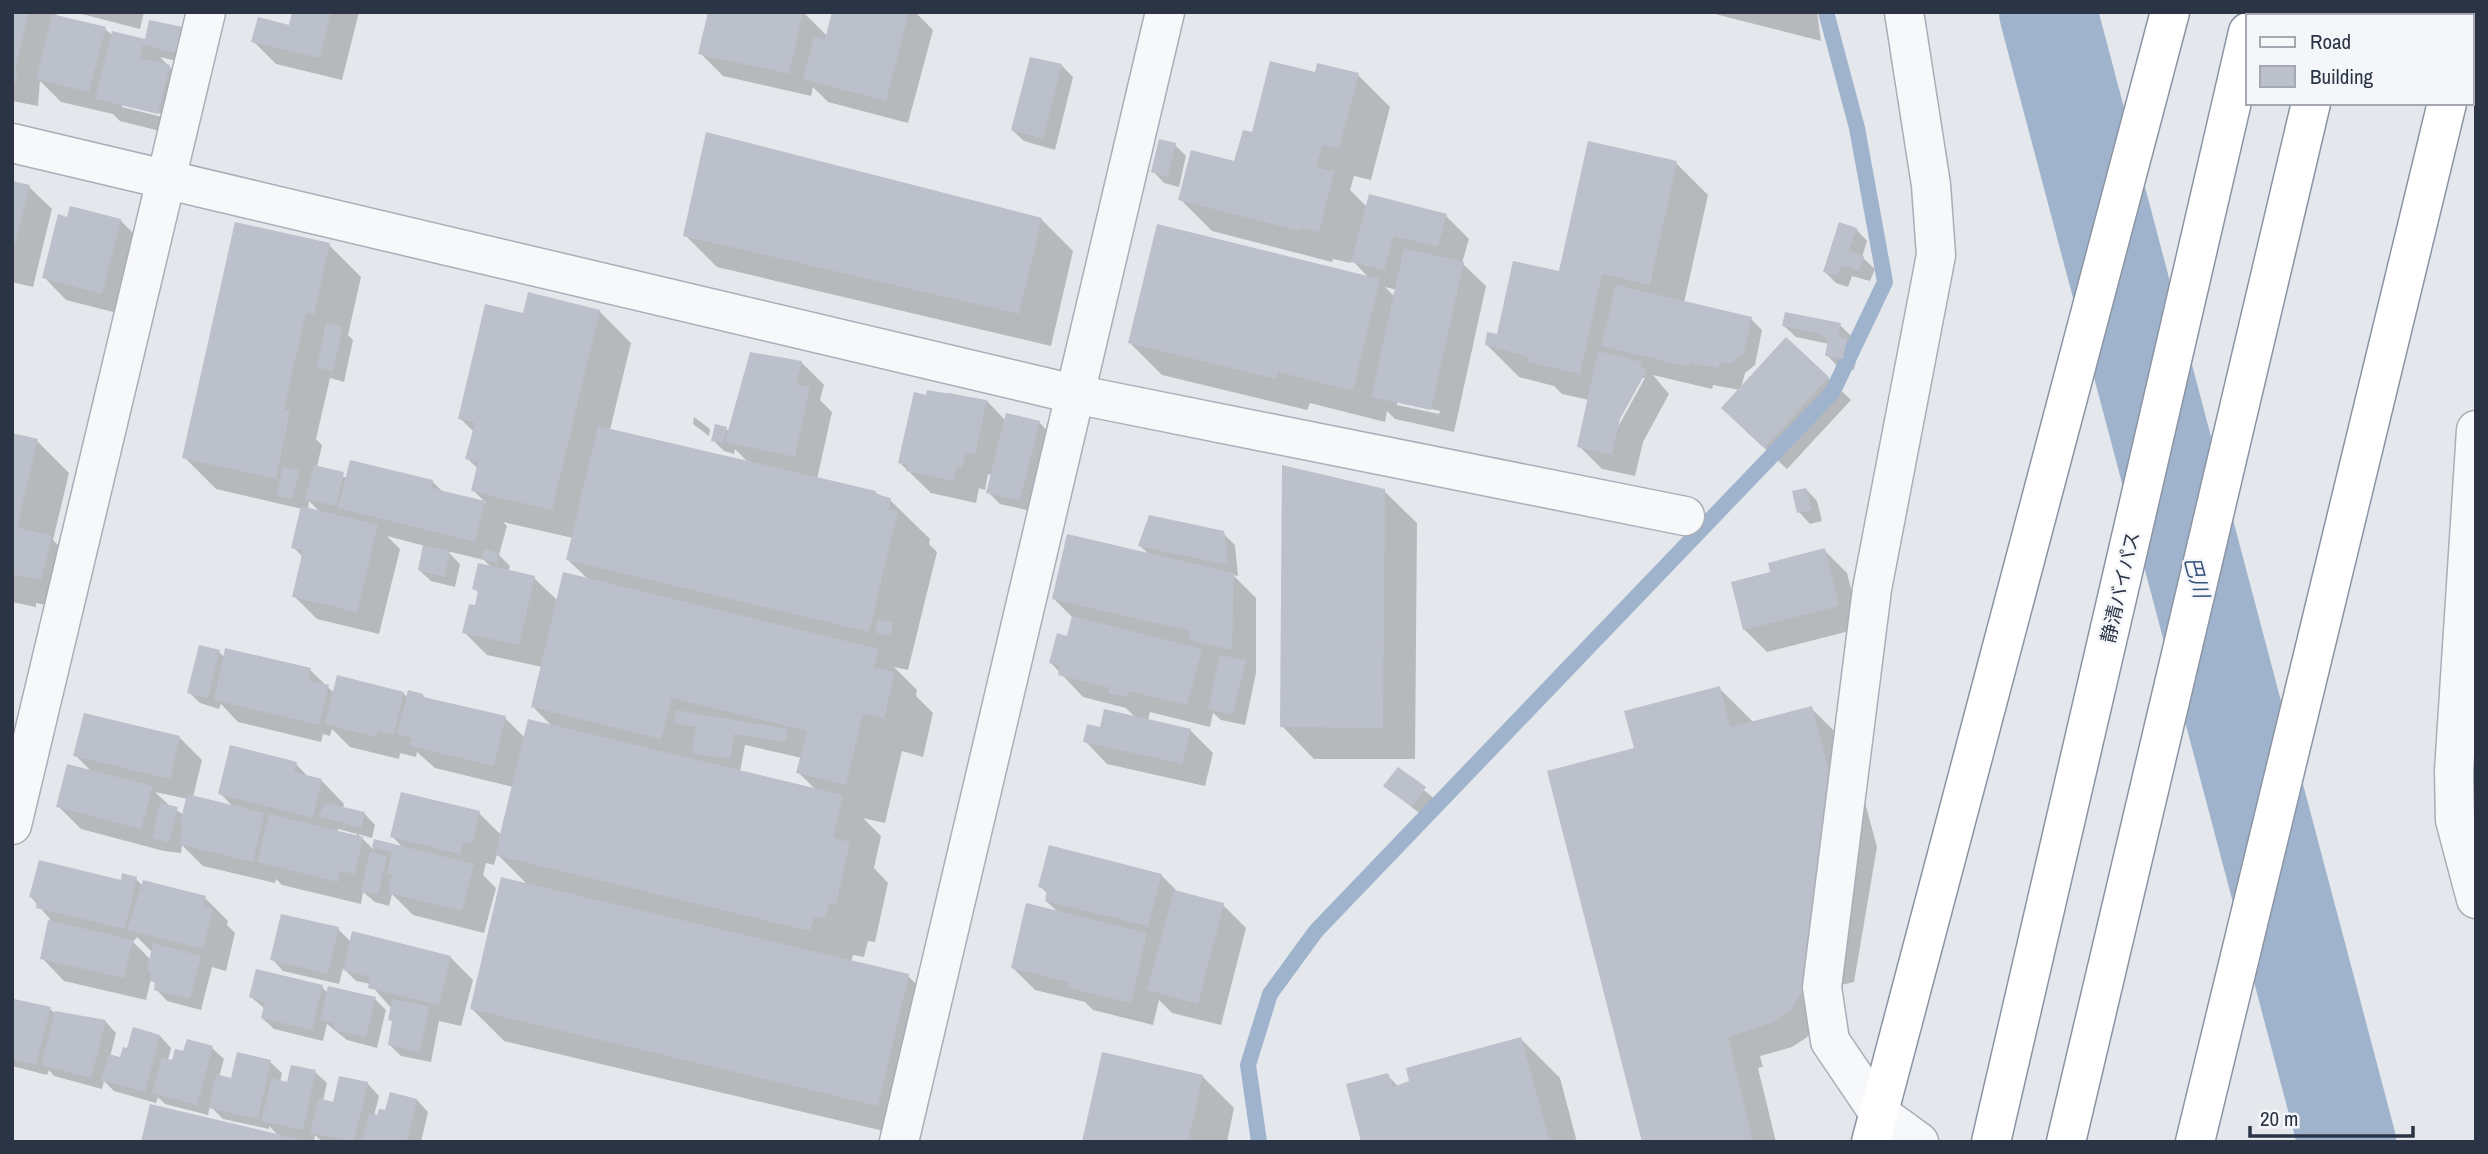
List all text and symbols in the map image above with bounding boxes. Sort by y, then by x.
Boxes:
legend [2246,14,2474,105]
text: Road [2310,27,2351,56]
text: Building [2310,62,2374,91]
street label: 静清バイパス [2095,529,2145,645]
water label: 巴川 [2178,553,2217,603]
scale bar [2250,1094,2413,1138]
text: 20 m [2260,1104,2298,1133]

